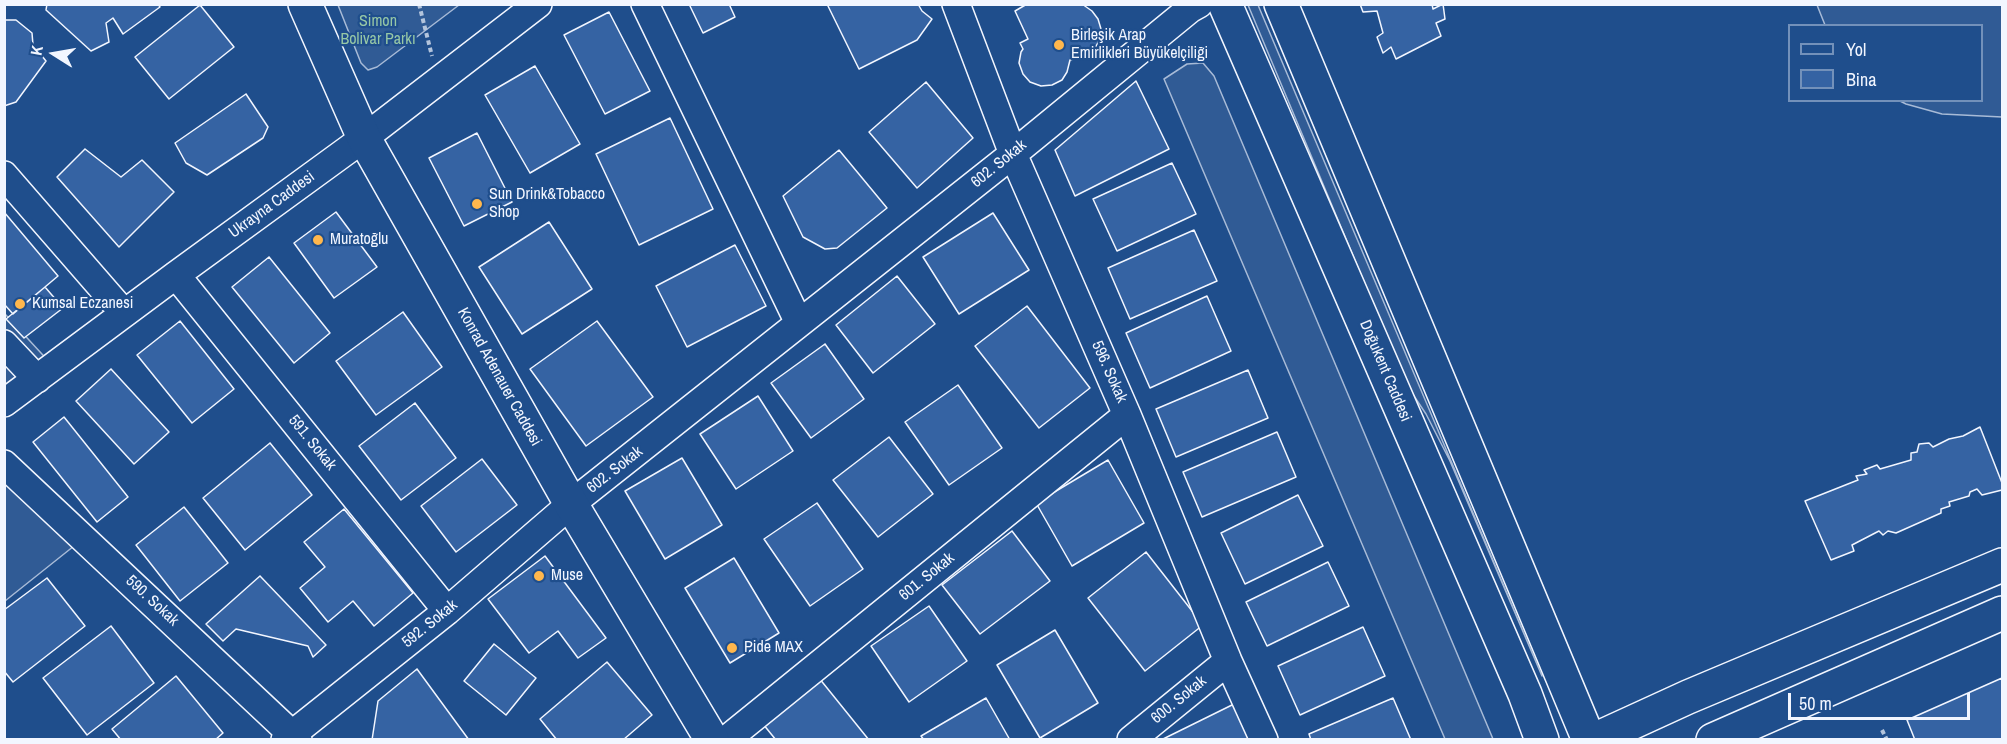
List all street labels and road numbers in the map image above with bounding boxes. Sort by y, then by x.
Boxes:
street label: 602. Sokak [967,136,1031,192]
street label: Ukrayna Caddesi [225,167,319,243]
street label: Konrad Adenauer Caddesi [453,304,545,450]
street label: Doğukent Caddesi [1355,317,1415,425]
street label: 596. Sokak [1087,338,1131,406]
street label: 591. Sokak [284,411,340,475]
street label: 602. Sokak [583,442,647,498]
street label: 601. Sokak [895,549,959,605]
street label: 590. Sokak [121,572,183,630]
street label: 592. Sokak [398,596,462,652]
street label: 600. Sokak [1147,672,1211,728]

